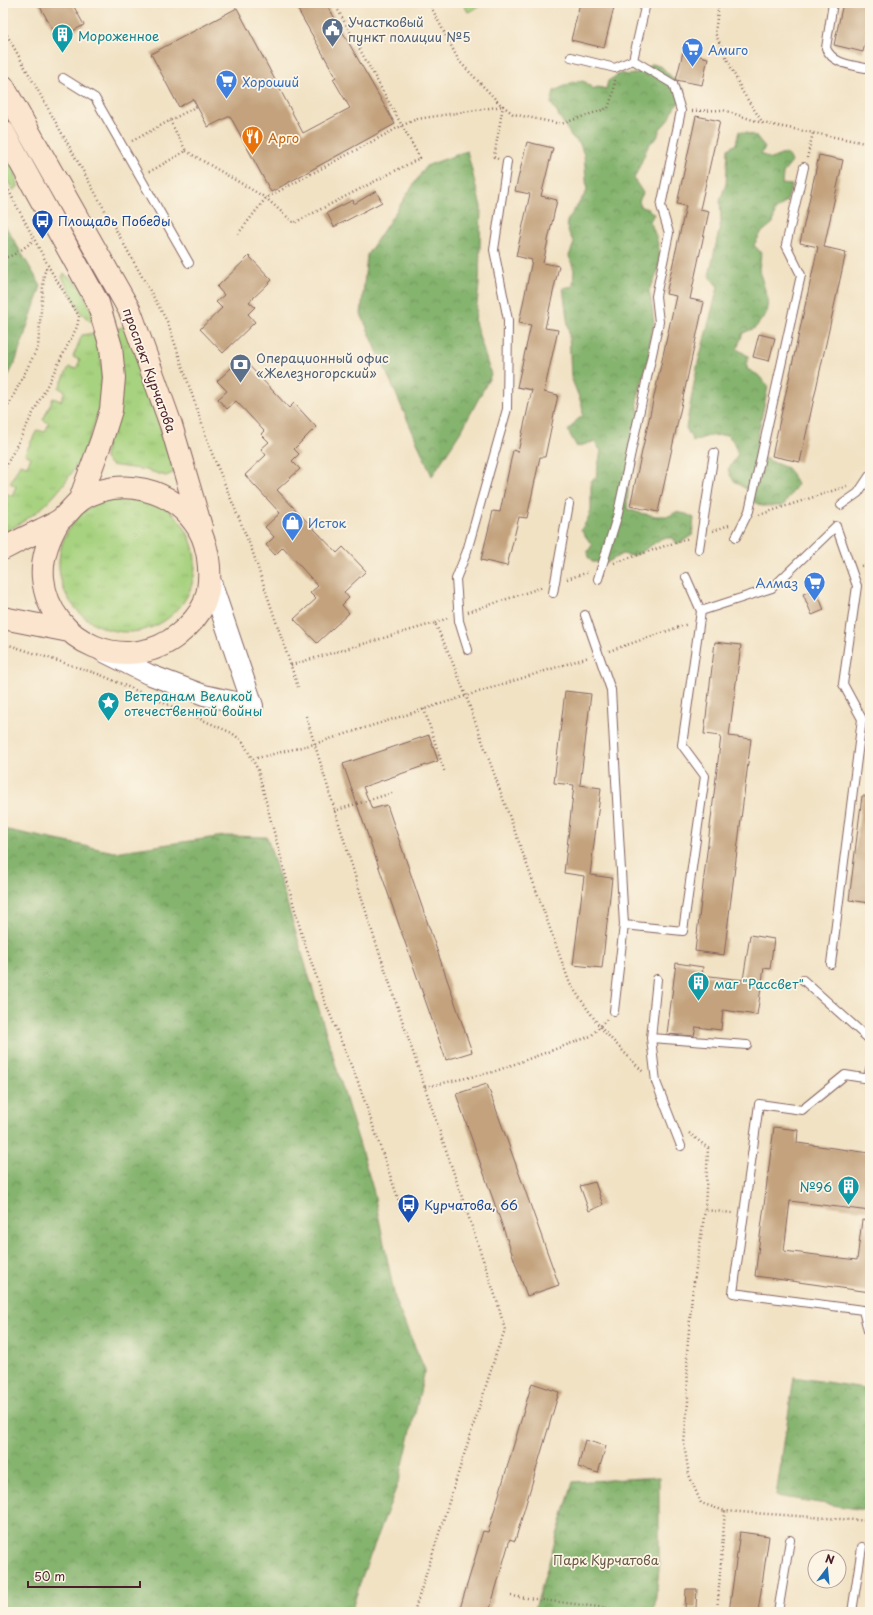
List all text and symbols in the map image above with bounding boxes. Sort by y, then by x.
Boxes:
place label: Участковый пункт полиции №5 [348,12,471,46]
public building icon: Участковый пункт полиции №5 [319,15,345,48]
building icon: Мороженное [50,22,76,55]
place label: Мороженное [78,26,159,45]
supermarket icon: Амиго [679,36,705,69]
place label: Амиго [708,40,748,59]
supermarket icon: Хороший [213,68,239,101]
place label: Хороший [242,72,299,91]
restaurant icon: Арго [239,124,265,157]
place label: Арго [268,128,299,147]
bus stop icon: Площадь Победы [29,207,55,240]
place label: Площадь Победы [58,211,171,230]
street label: проспект Курчатова [119,305,182,436]
place label: Операционный офис «Железногорский» [256,348,389,382]
bank icon: Операционный офис «Железногорский» [227,351,253,384]
shop icon: Исток [280,509,306,542]
place label: Исток [308,513,347,532]
supermarket icon: Алмаз [801,569,827,602]
place label: Алмаз [756,573,798,592]
place label: Ветеранам Великой отечественной войны [124,686,262,720]
place icon: Ветеранам Великой отечественной войны [95,689,121,722]
building icon: маг "Рассвет" [685,970,711,1003]
place label: маг "Рассвет" [714,974,804,993]
building icon: №96 [835,1173,861,1206]
place label: №96 [799,1177,832,1196]
bus stop icon: Курчатова, 66 [396,1191,422,1224]
place label: Курчатова, 66 [424,1195,518,1214]
north arrow [807,1549,847,1589]
park label: Парк Курчатова [553,1550,660,1569]
text: N [823,1550,837,1568]
scale bar [28,1563,140,1589]
text: 50 m [34,1567,65,1585]

